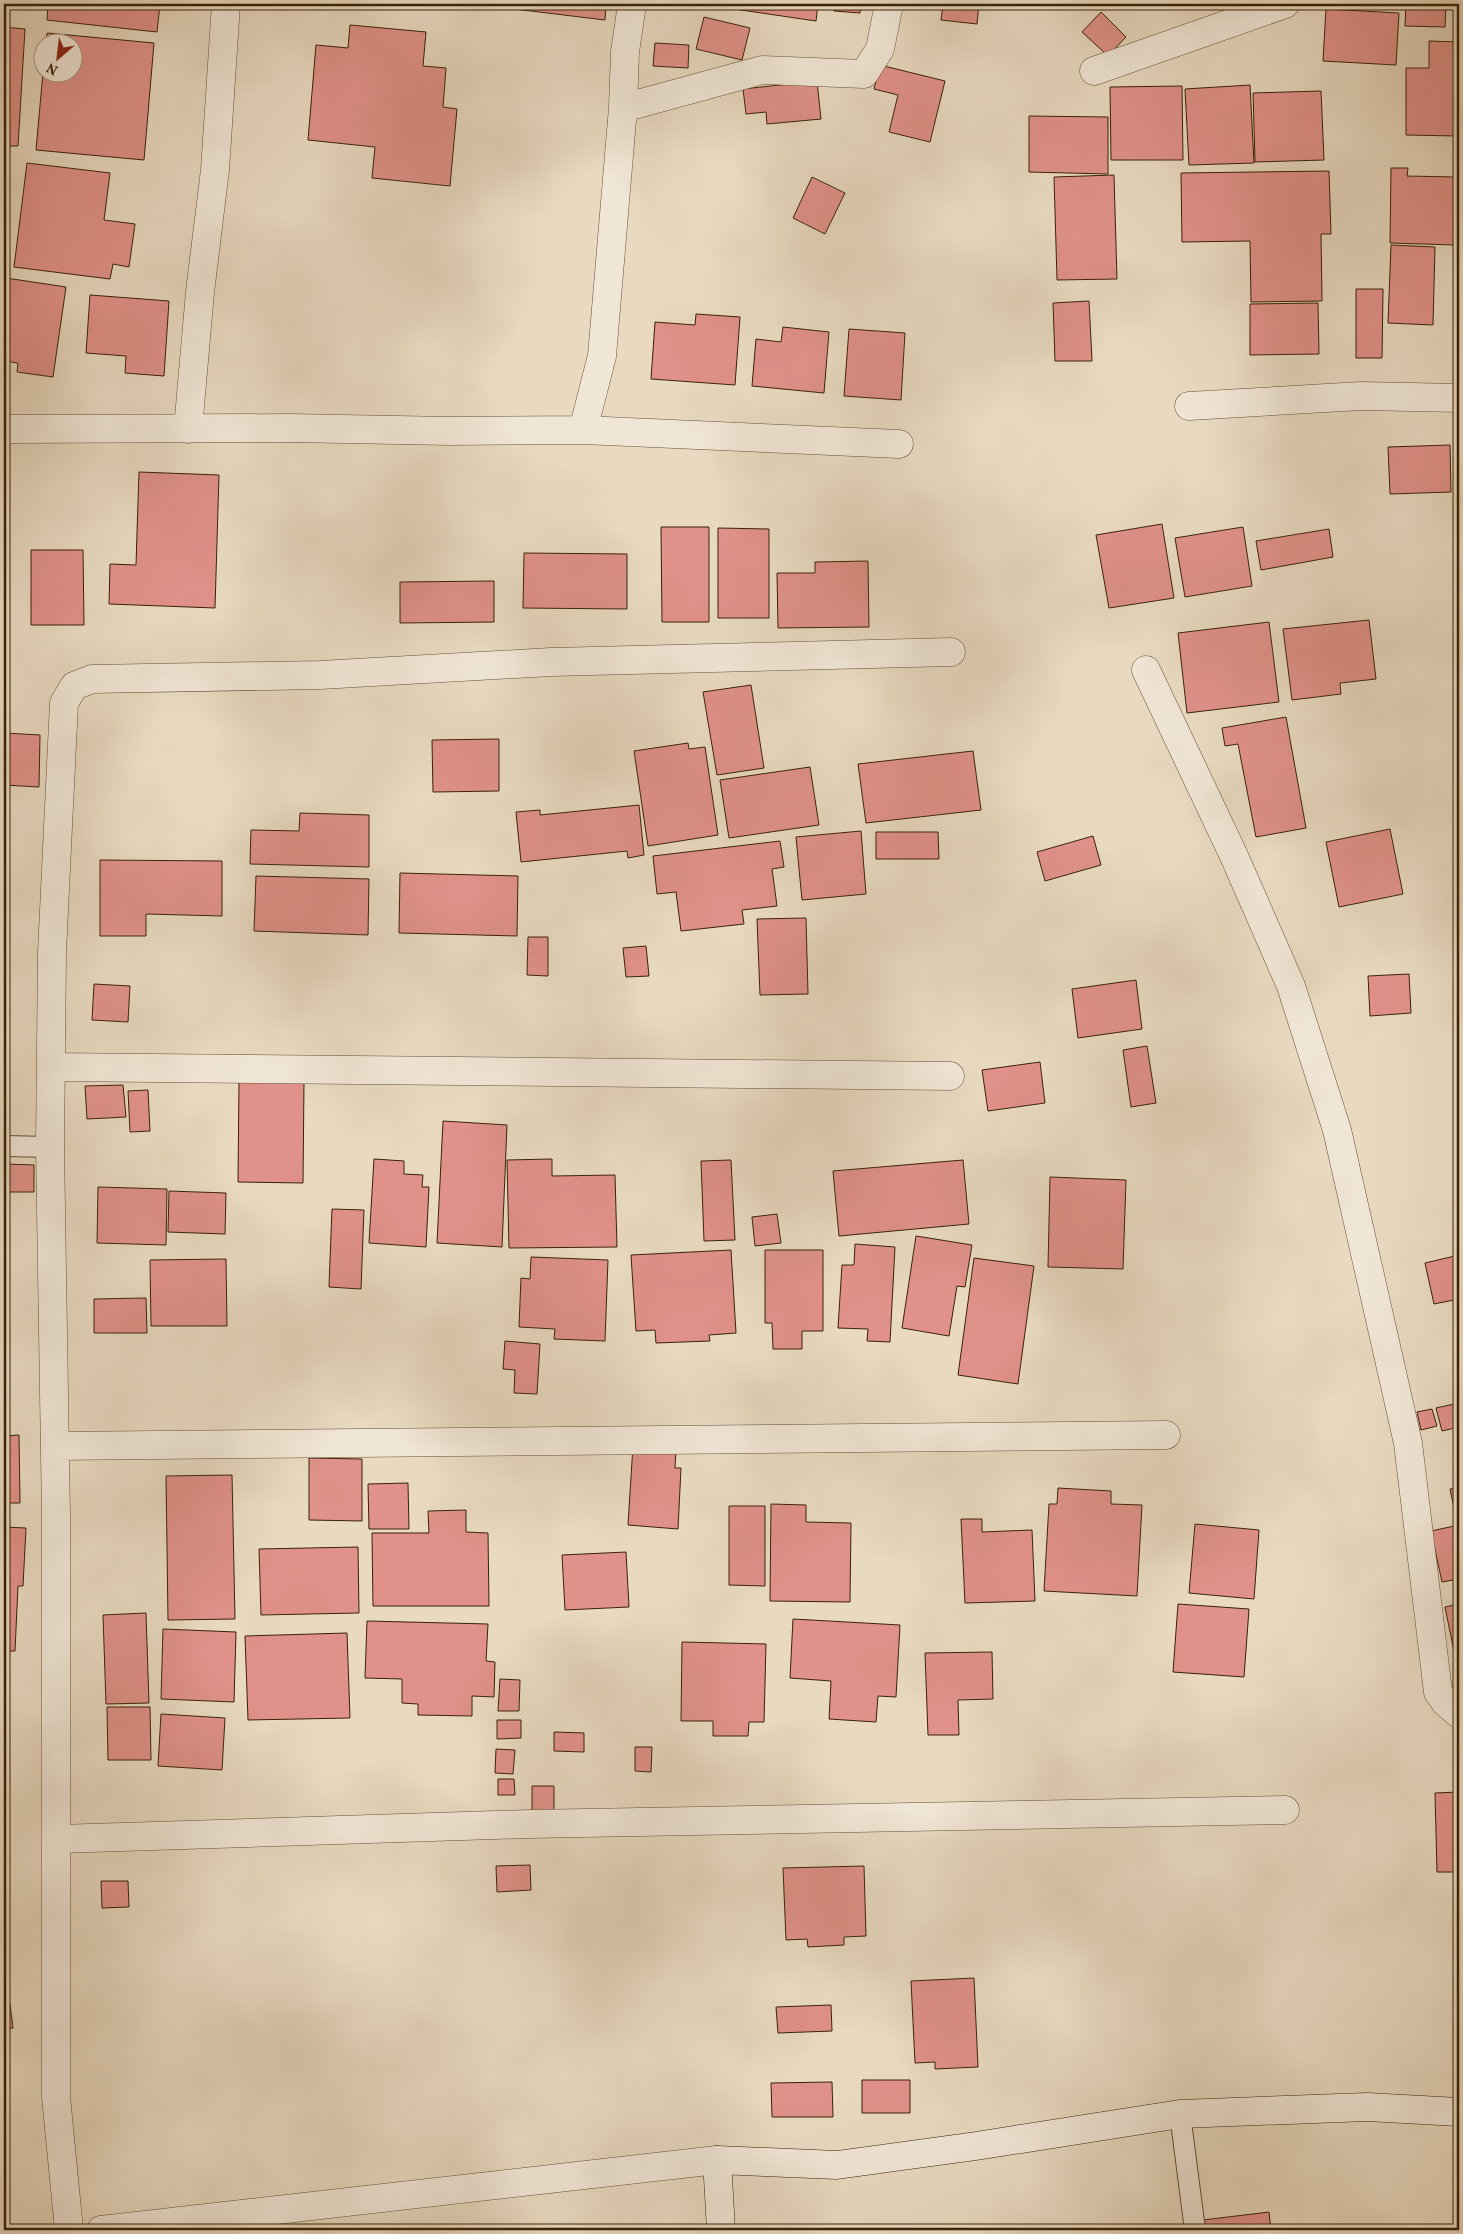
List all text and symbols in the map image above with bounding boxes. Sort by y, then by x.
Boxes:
north arrow [32,32,82,82]
text: N [44,57,62,79]

